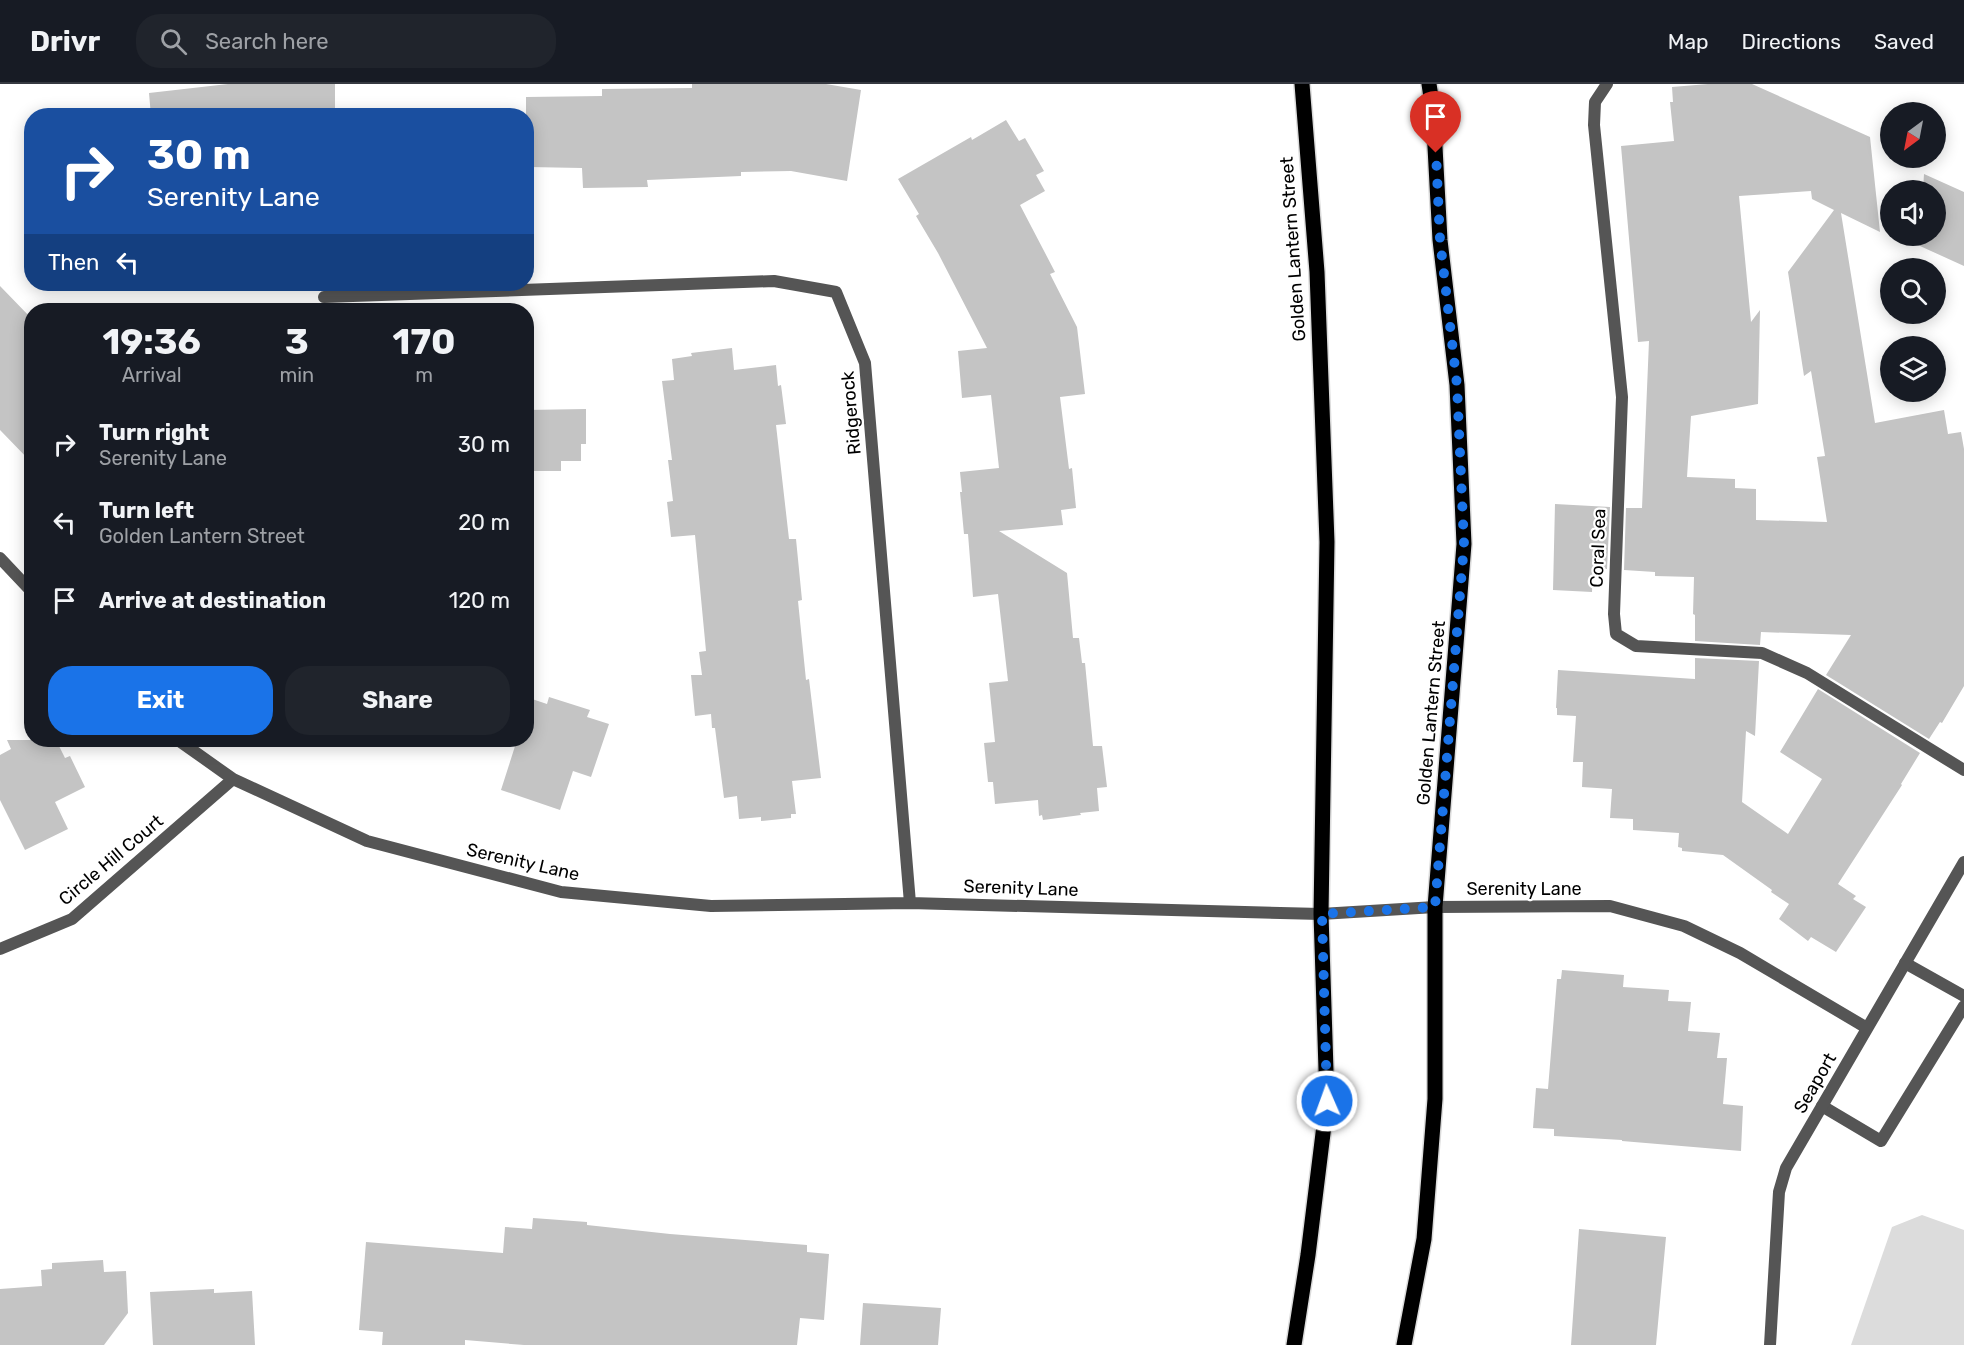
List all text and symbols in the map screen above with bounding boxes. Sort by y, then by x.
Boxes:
search box [136,14,556,68]
text: Drivr [30,25,100,58]
icon: search [157,25,190,58]
text: Search here [205,28,329,55]
text: Map [1668,29,1709,54]
text: Directions [1742,29,1841,54]
text: Saved [1874,29,1934,54]
pin [1410,91,1461,153]
icon: arrive [1419,100,1452,133]
north arrow [1880,102,1946,168]
map controls [1880,102,1946,402]
text: 30 m [147,130,251,180]
icon: right [48,132,126,210]
street label: Golden Lantern Street [1276,156,1310,342]
button: sound [1880,180,1946,246]
text: Serenity Lane [147,181,320,213]
icon: left [111,246,144,279]
text: Then [48,249,99,276]
button: search [1880,258,1946,324]
text: 19:36 [102,320,201,363]
text: 3 [285,320,309,363]
text: 170 [393,320,456,363]
button: layers [1880,336,1946,402]
text: Arrival [122,363,182,387]
text: min [279,363,314,387]
text: m [415,363,433,387]
street label: Ridgerock [836,370,866,456]
text: Turn right [99,419,209,446]
icon: right [48,428,81,461]
text: 30 m [458,431,510,458]
text: Serenity Lane [99,446,227,470]
text: Turn left [99,497,194,524]
icon: left [48,506,81,539]
street label: Coral Sea [1586,508,1610,588]
text: 20 m [458,509,510,536]
text: Golden Lantern Street [99,524,305,548]
icon: arrive [48,584,81,617]
text: Arrive at destination [99,587,326,614]
text: 120 m [449,587,510,614]
street label: Golden Lantern Street [1412,620,1450,806]
button: Exit [48,666,273,735]
button: Share [285,666,510,735]
street label: Circle Hill Court [54,810,168,910]
street label: Serenity Lane [464,838,582,886]
street label: Serenity Lane [963,875,1079,901]
street label: Serenity Lane [1466,878,1582,900]
street label: Seaport [1789,1049,1841,1117]
position arrow [1295,1069,1359,1133]

